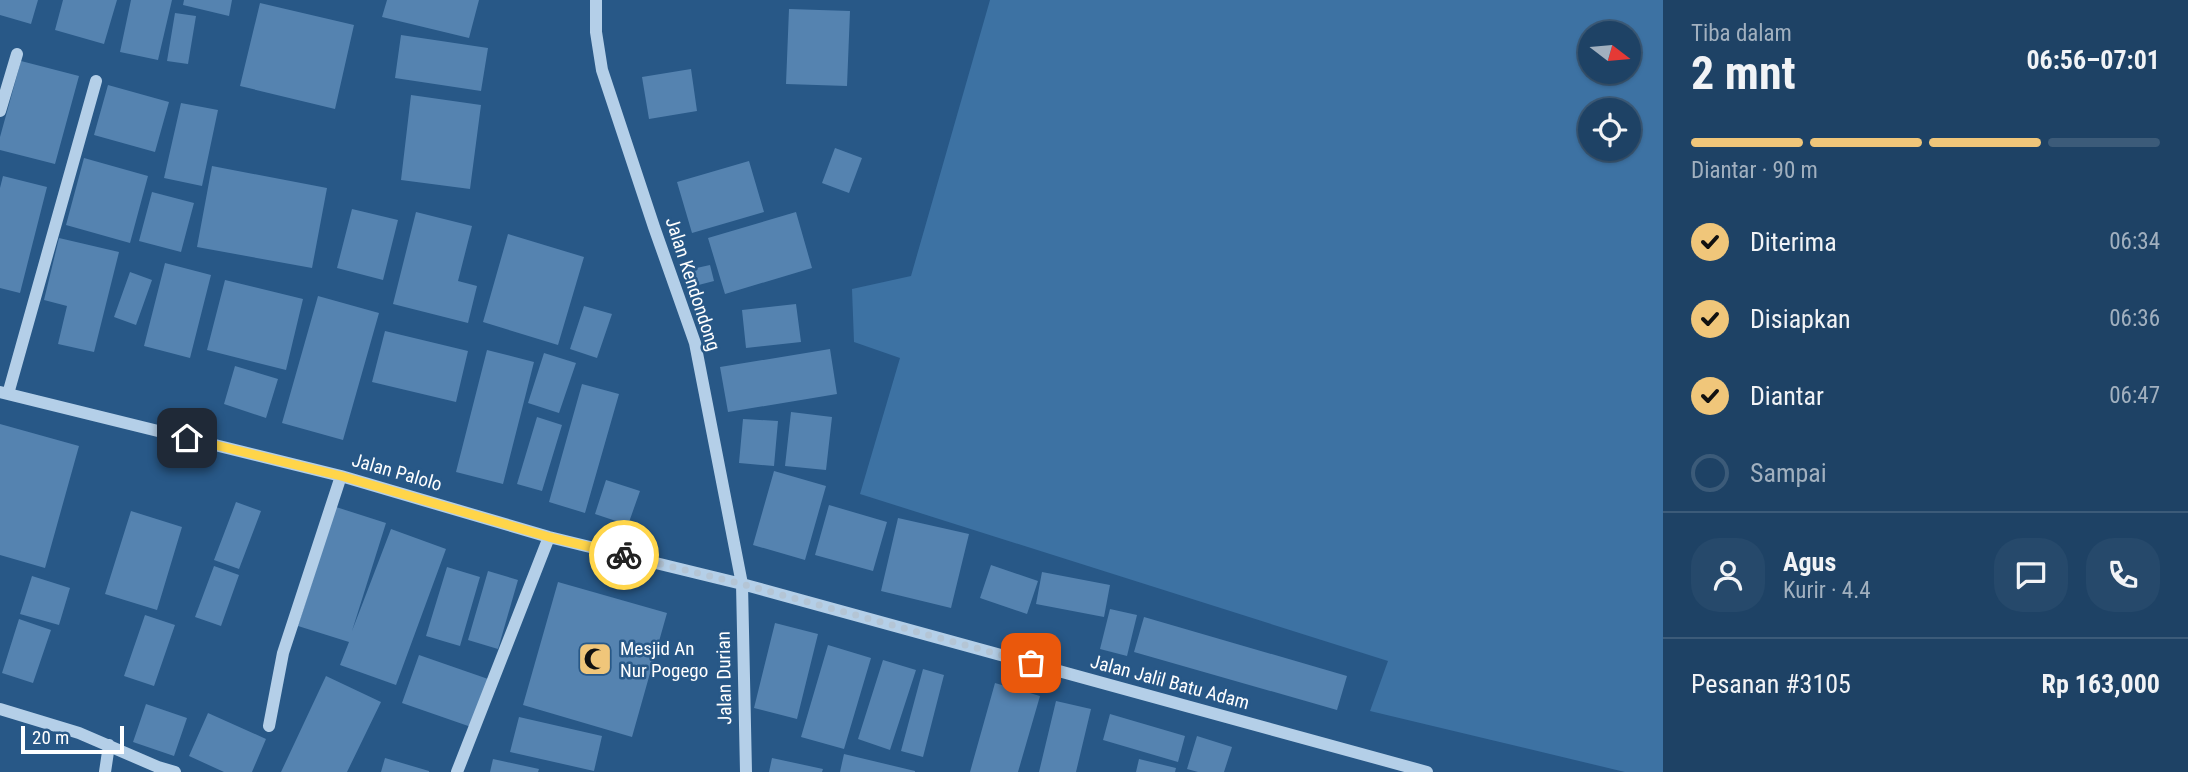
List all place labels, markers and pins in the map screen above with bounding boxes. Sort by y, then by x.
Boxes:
pin [157,408,217,468]
pin [1001,633,1061,693]
place label: Mesjid An Nur Pogego [620,637,708,682]
mosque icon: Mesjid An Nur Pogego [576,640,614,678]

